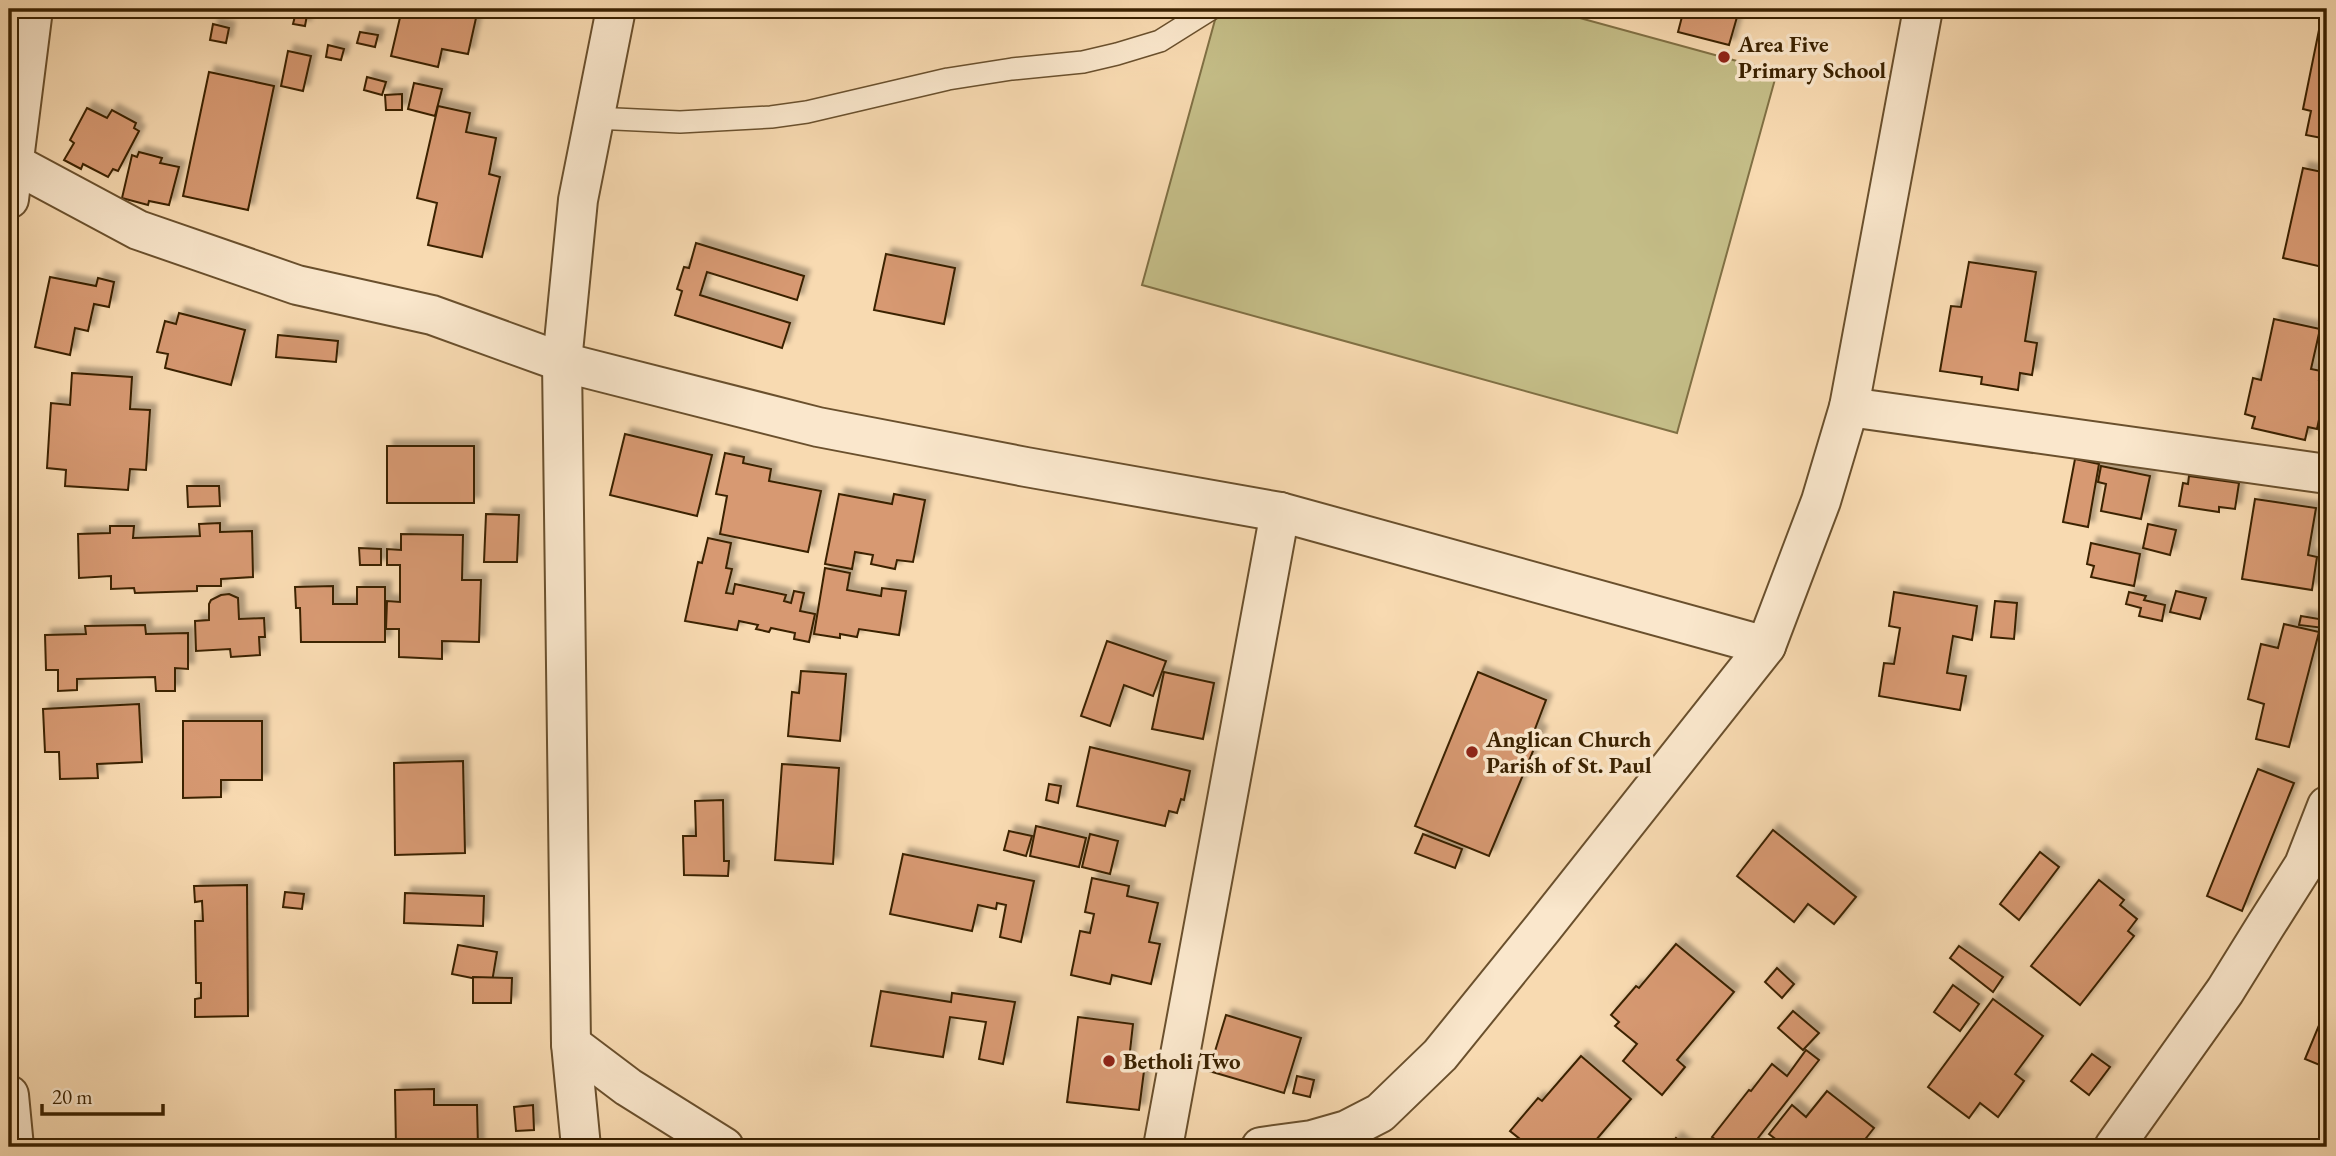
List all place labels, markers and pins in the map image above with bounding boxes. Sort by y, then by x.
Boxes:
place label: Area Five Primary School [1737,29,1886,85]
marker: Area Five Primary School [1716,49,1732,65]
place label: Anglican Church Parish of St. Paul [1485,724,1652,780]
marker: Anglican Church Parish of St. Paul [1464,744,1480,760]
place label: Betholi Two [1123,1046,1241,1076]
marker: Betholi Two [1101,1053,1117,1069]

